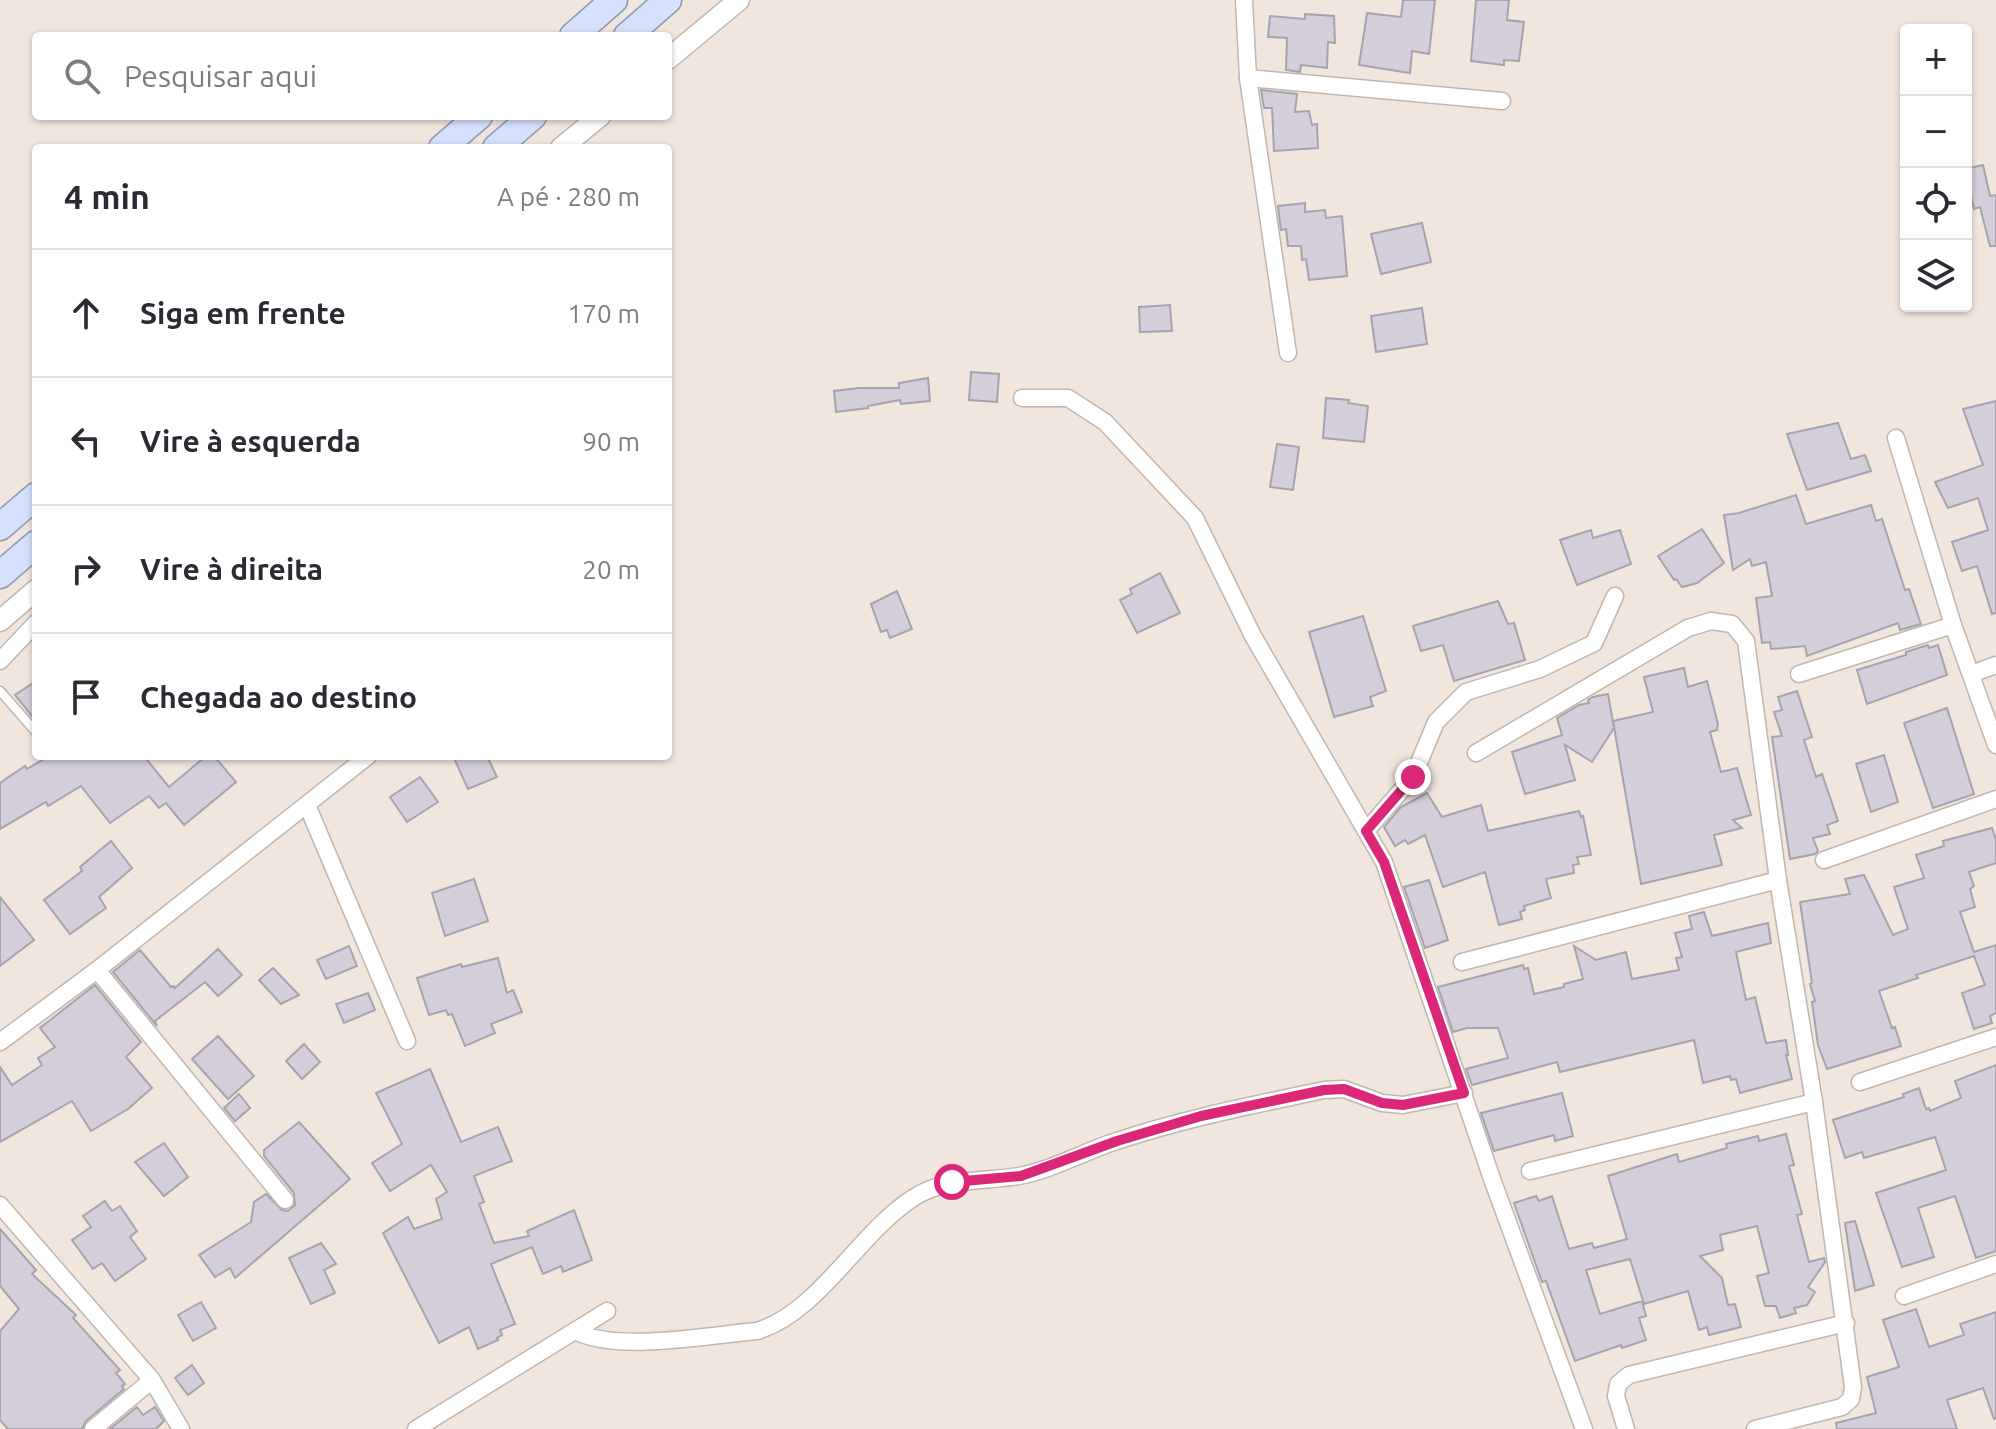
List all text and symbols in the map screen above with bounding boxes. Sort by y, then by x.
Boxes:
map controls [1900,24,1972,312]
button: + [1900,24,1972,96]
search box [32,32,672,120]
icon: search [60,54,104,98]
text: Pesquisar aqui [124,59,317,93]
button: − [1900,96,1972,168]
button: locate [1900,168,1972,240]
text: 4 min [64,177,150,215]
text: A pé · 280 m [497,182,640,211]
button: layers [1900,240,1972,312]
icon: ahead [64,291,108,335]
text: Siga em frente [140,296,346,330]
text: 170 m [568,299,640,328]
icon: left [64,419,108,463]
text: Vire à esquerda [140,424,361,458]
text: 90 m [582,427,640,456]
icon: right [64,547,108,591]
text: Vire à direita [140,552,323,586]
text: 20 m [582,555,640,584]
icon: arrive [64,675,108,719]
text: Chegada ao destino [140,680,417,714]
route end [1395,759,1431,795]
route start [934,1164,970,1200]

